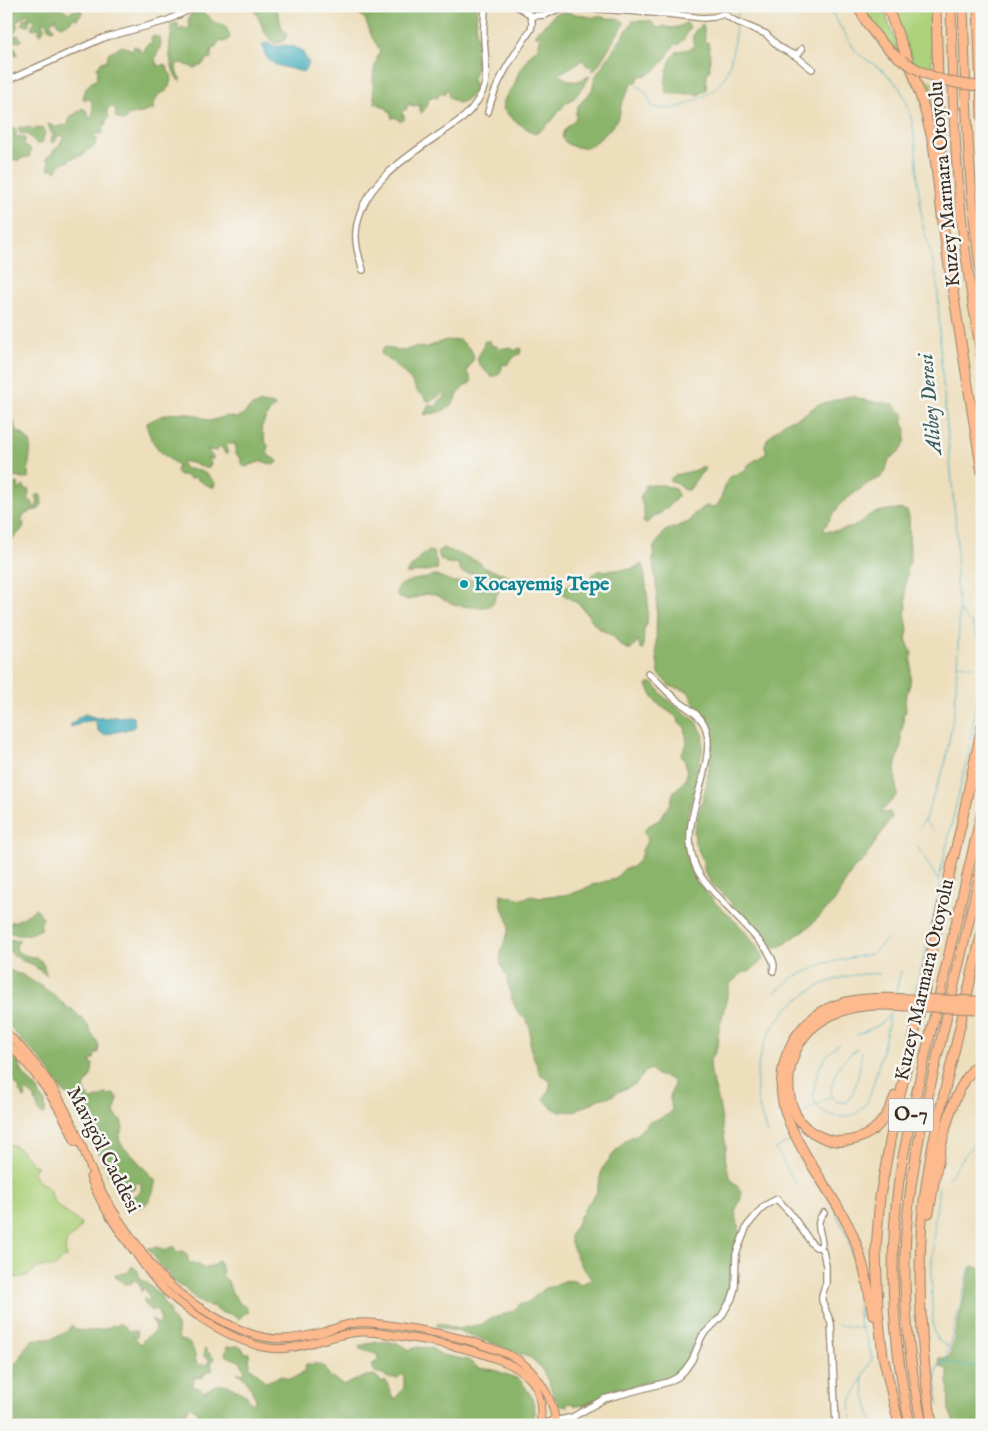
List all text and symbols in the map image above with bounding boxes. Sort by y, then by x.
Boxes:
street label: Kuzey Marmara Otoyolu [924,80,966,288]
water label: Alibey Deresi [913,351,949,457]
place label: Kocayemiş Tepe [474,572,610,597]
marker: Kocayemiş Tepe [458,578,470,590]
street label: Kuzey Marmara Otoyolu [890,877,960,1083]
street label: Mavigöl Caddesi [60,1083,146,1217]
road number: O-7 [888,1098,934,1132]

